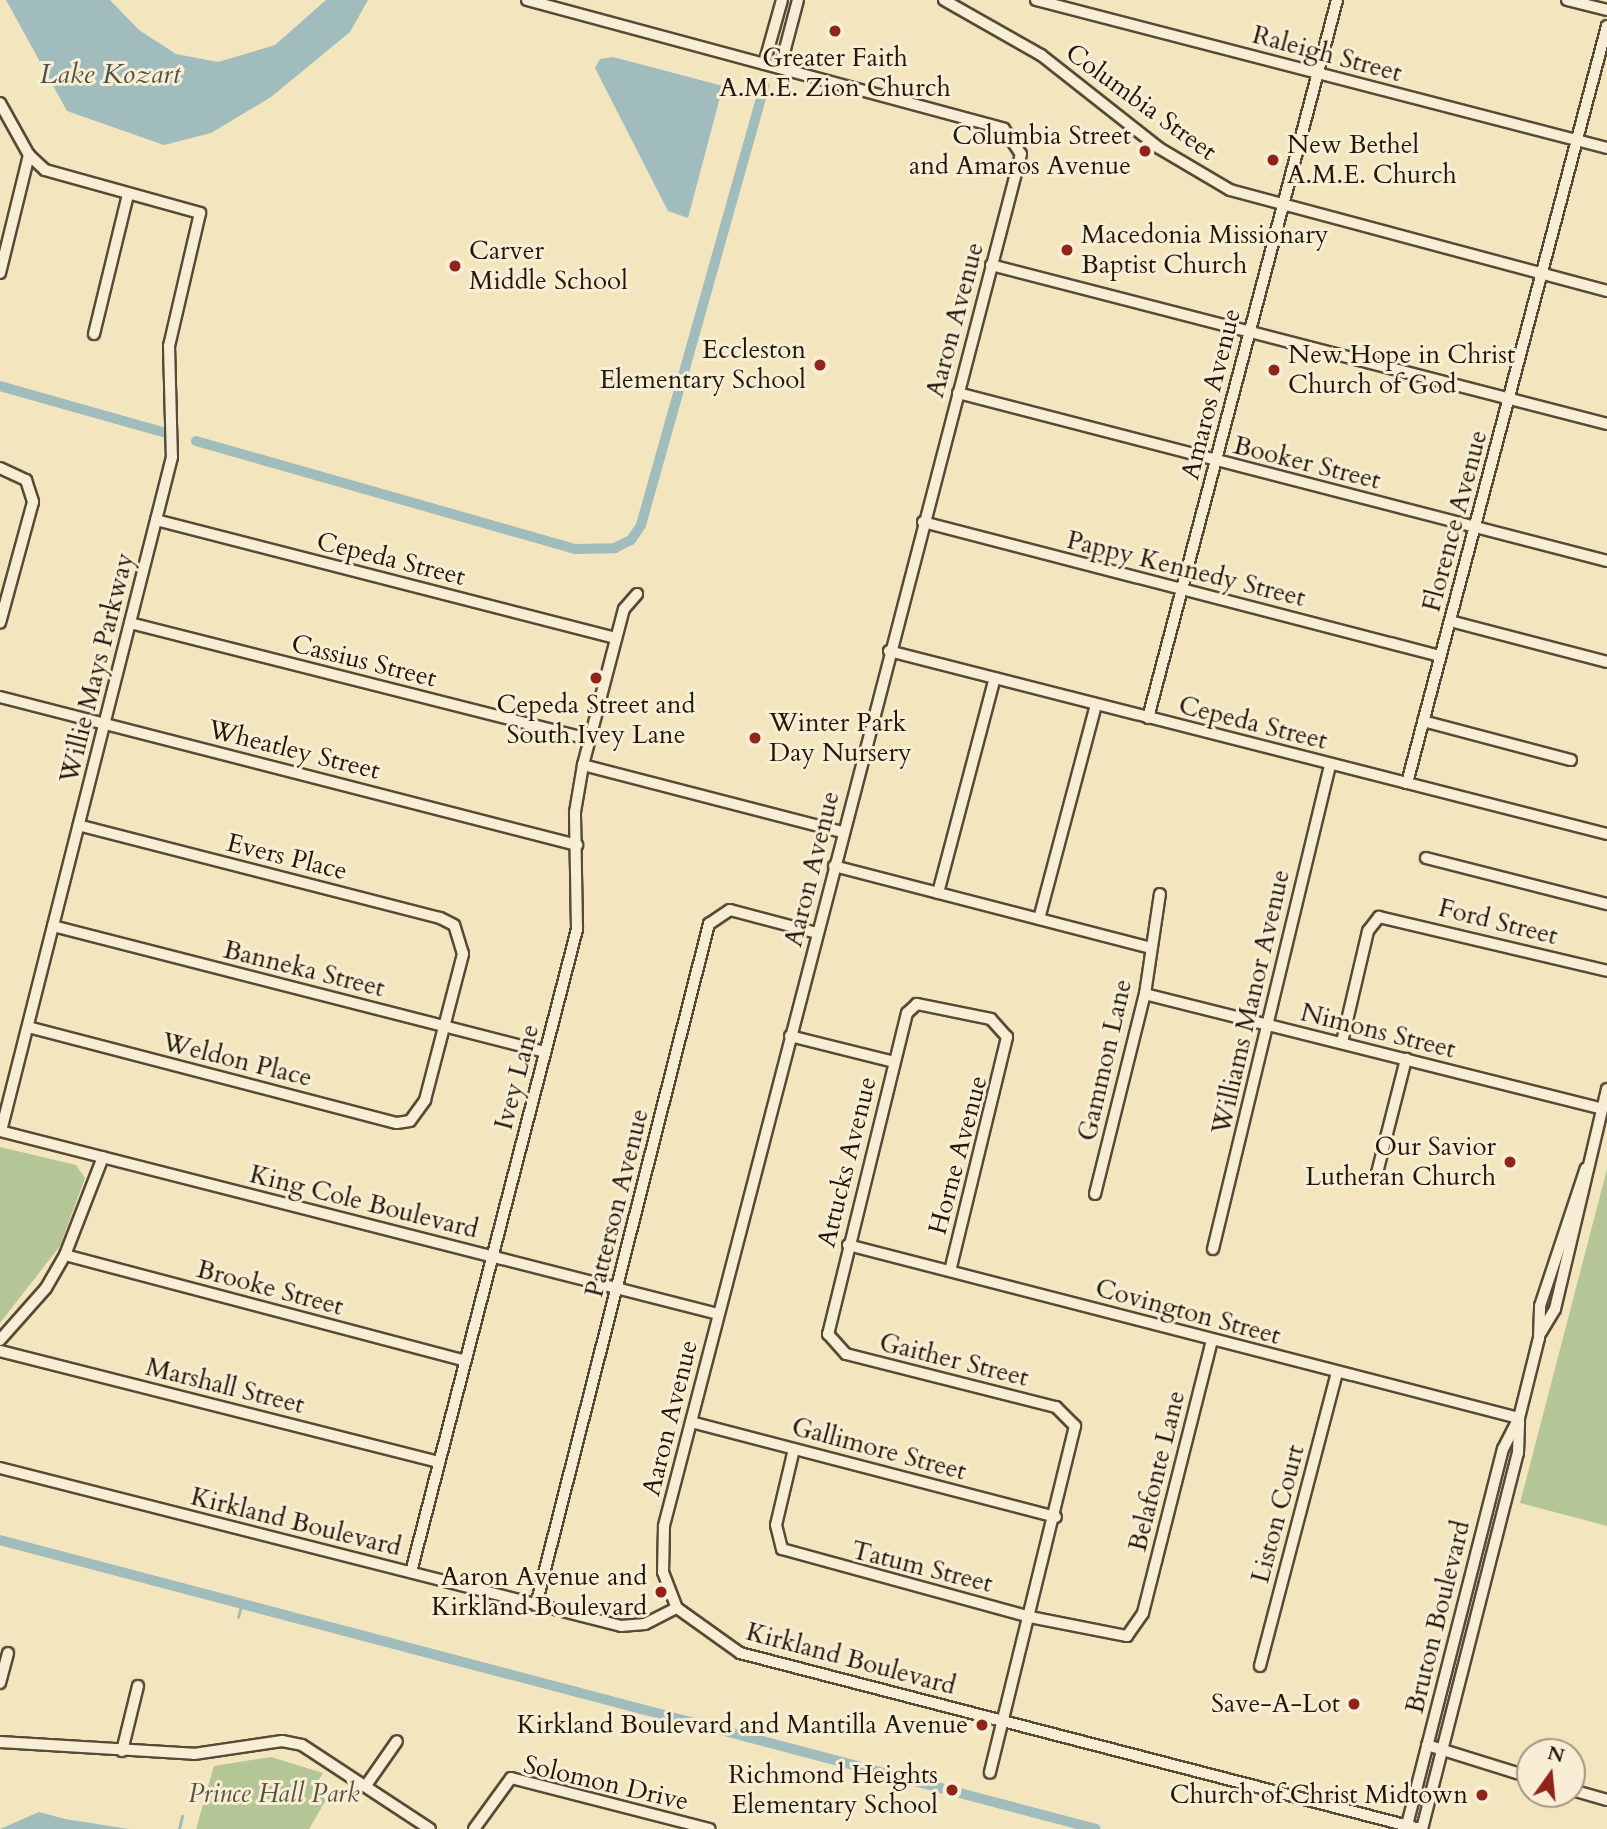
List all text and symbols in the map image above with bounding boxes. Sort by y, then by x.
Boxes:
street label: Raleigh Street [1249,19,1405,89]
marker: Greater Faith A.M.E. Zion Church [827,23,843,39]
street label: Columbia Street [1059,37,1223,167]
place label: Greater Faith A.M.E. Zion Church [719,42,951,104]
water label: Lake Kozart [40,57,180,91]
place label: Columbia Street and Amaros Avenue [909,120,1131,182]
place label: New Bethel A.M.E. Church [1287,129,1457,190]
marker: Columbia Street and Amaros Avenue [1137,143,1153,159]
marker: New Bethel A.M.E. Church [1265,152,1281,168]
place label: Macedonia Missionary Baptist Church [1081,219,1328,280]
place label: Carver Middle School [469,235,628,296]
street label: Aaron Avenue [919,239,991,401]
marker: Macedonia Missionary Baptist Church [1059,242,1075,258]
marker: Carver Middle School [447,258,463,274]
street label: Amaros Avenue [1175,305,1247,483]
place label: Eccleston Elementary School [599,334,806,396]
place label: New Hope in Christ Church of God [1288,339,1515,400]
marker: Eccleston Elementary School [812,357,828,373]
marker: New Hope in Christ Church of God [1266,362,1282,378]
street label: Florence Avenue [1416,427,1494,615]
street label: Booker Street [1230,430,1384,496]
street label: Pappy Kennedy Street [1064,524,1308,614]
street label: Cepeda Street [314,525,468,593]
street label: Willie Mays Parkway [53,550,141,786]
street label: Cassius Street [288,628,440,694]
marker: Cepeda Street and South Ivey Lane [588,670,604,686]
place label: Cepeda Street and South Ivey Lane [497,689,695,750]
street label: Cepeda Street [1176,689,1330,757]
place label: Winter Park Day Nursery [769,707,912,768]
street label: Wheatley Street [205,714,383,786]
marker: Winter Park Day Nursery [747,730,763,746]
street label: Aaron Avenue [778,788,846,950]
street label: Evers Place [224,827,350,887]
street label: Williams Manor Avenue [1205,867,1297,1137]
street label: Ford Street [1435,892,1561,952]
street label: Banneka Street [220,934,388,1004]
street label: Gammon Lane [1071,976,1139,1144]
street label: Nimons Street [1297,997,1459,1065]
street label: Ivey Lane [488,1021,546,1133]
street label: Weldon Place [159,1026,315,1094]
street label: Horne Avenue [922,1072,994,1238]
street label: Attucks Avenue [811,1073,883,1251]
street label: Patterson Avenue [579,1106,655,1300]
place label: Our Savior Lutheran Church [1305,1131,1496,1192]
marker: Our Savior Lutheran Church [1502,1154,1518,1170]
street label: King Cole Boulevard [246,1159,482,1245]
street label: Brooke Street [193,1253,347,1323]
street label: Covington Street [1092,1272,1284,1352]
street label: Gaither Street [876,1326,1032,1394]
street label: Aaron Avenue [636,1337,704,1499]
street label: Marshall Street [143,1351,307,1421]
street label: Belafonte Lane [1122,1387,1192,1555]
street label: Gallimore Street [788,1411,970,1487]
street label: Liston Court [1245,1442,1311,1586]
street label: Kirkland Boulevard [188,1481,404,1563]
street label: Bruton Boulevard [1399,1517,1477,1717]
street label: Tatum Street [848,1534,996,1600]
place label: Aaron Avenue and Kirkland Boulevard [431,1561,647,1622]
marker: Aaron Avenue and Kirkland Boulevard [653,1584,669,1600]
street label: Kirkland Boulevard [743,1616,959,1702]
place label: Save-A-Lot [1211,1688,1340,1720]
marker: Save-A-Lot [1346,1696,1362,1712]
place label: Kirkland Boulevard and Mantilla Avenue [517,1709,968,1741]
marker: Kirkland Boulevard and Mantilla Avenue [974,1717,990,1733]
north arrow [1516,1738,1586,1808]
text: N [1545,1740,1567,1769]
street label: Solomon Drive [520,1749,692,1817]
place label: Richmond Heights Elementary School [728,1759,938,1820]
park label: Prince Hall Park [188,1778,360,1810]
place label: Church of Christ Midtown [1170,1779,1468,1811]
marker: Richmond Heights Elementary School [944,1782,960,1798]
marker: Church of Christ Midtown [1474,1787,1490,1803]

